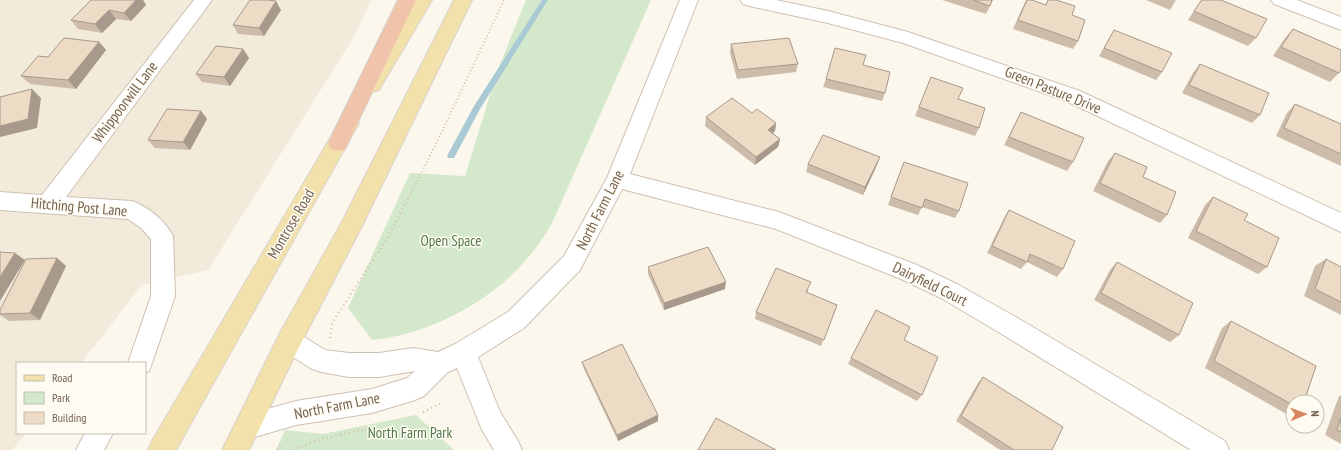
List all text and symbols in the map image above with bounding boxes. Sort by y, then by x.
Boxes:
street label: Whippoorwill Lane [88,57,161,146]
street label: Green Pasture Drive [1002,62,1104,118]
street label: North Farm Lane [571,167,628,253]
street label: Montrose Road [263,185,318,262]
street label: Hitching Post Lane [30,193,128,220]
park label: Open Space [421,231,481,250]
street label: Dairyfield Court [890,257,971,310]
legend [16,362,146,434]
text: Road [52,370,72,385]
street label: North Farm Lane [292,388,381,423]
text: Park [52,390,70,405]
north arrow [1285,394,1325,434]
text: Building [52,410,87,425]
text: N [1308,410,1322,417]
park label: North Farm Park [368,423,452,442]

